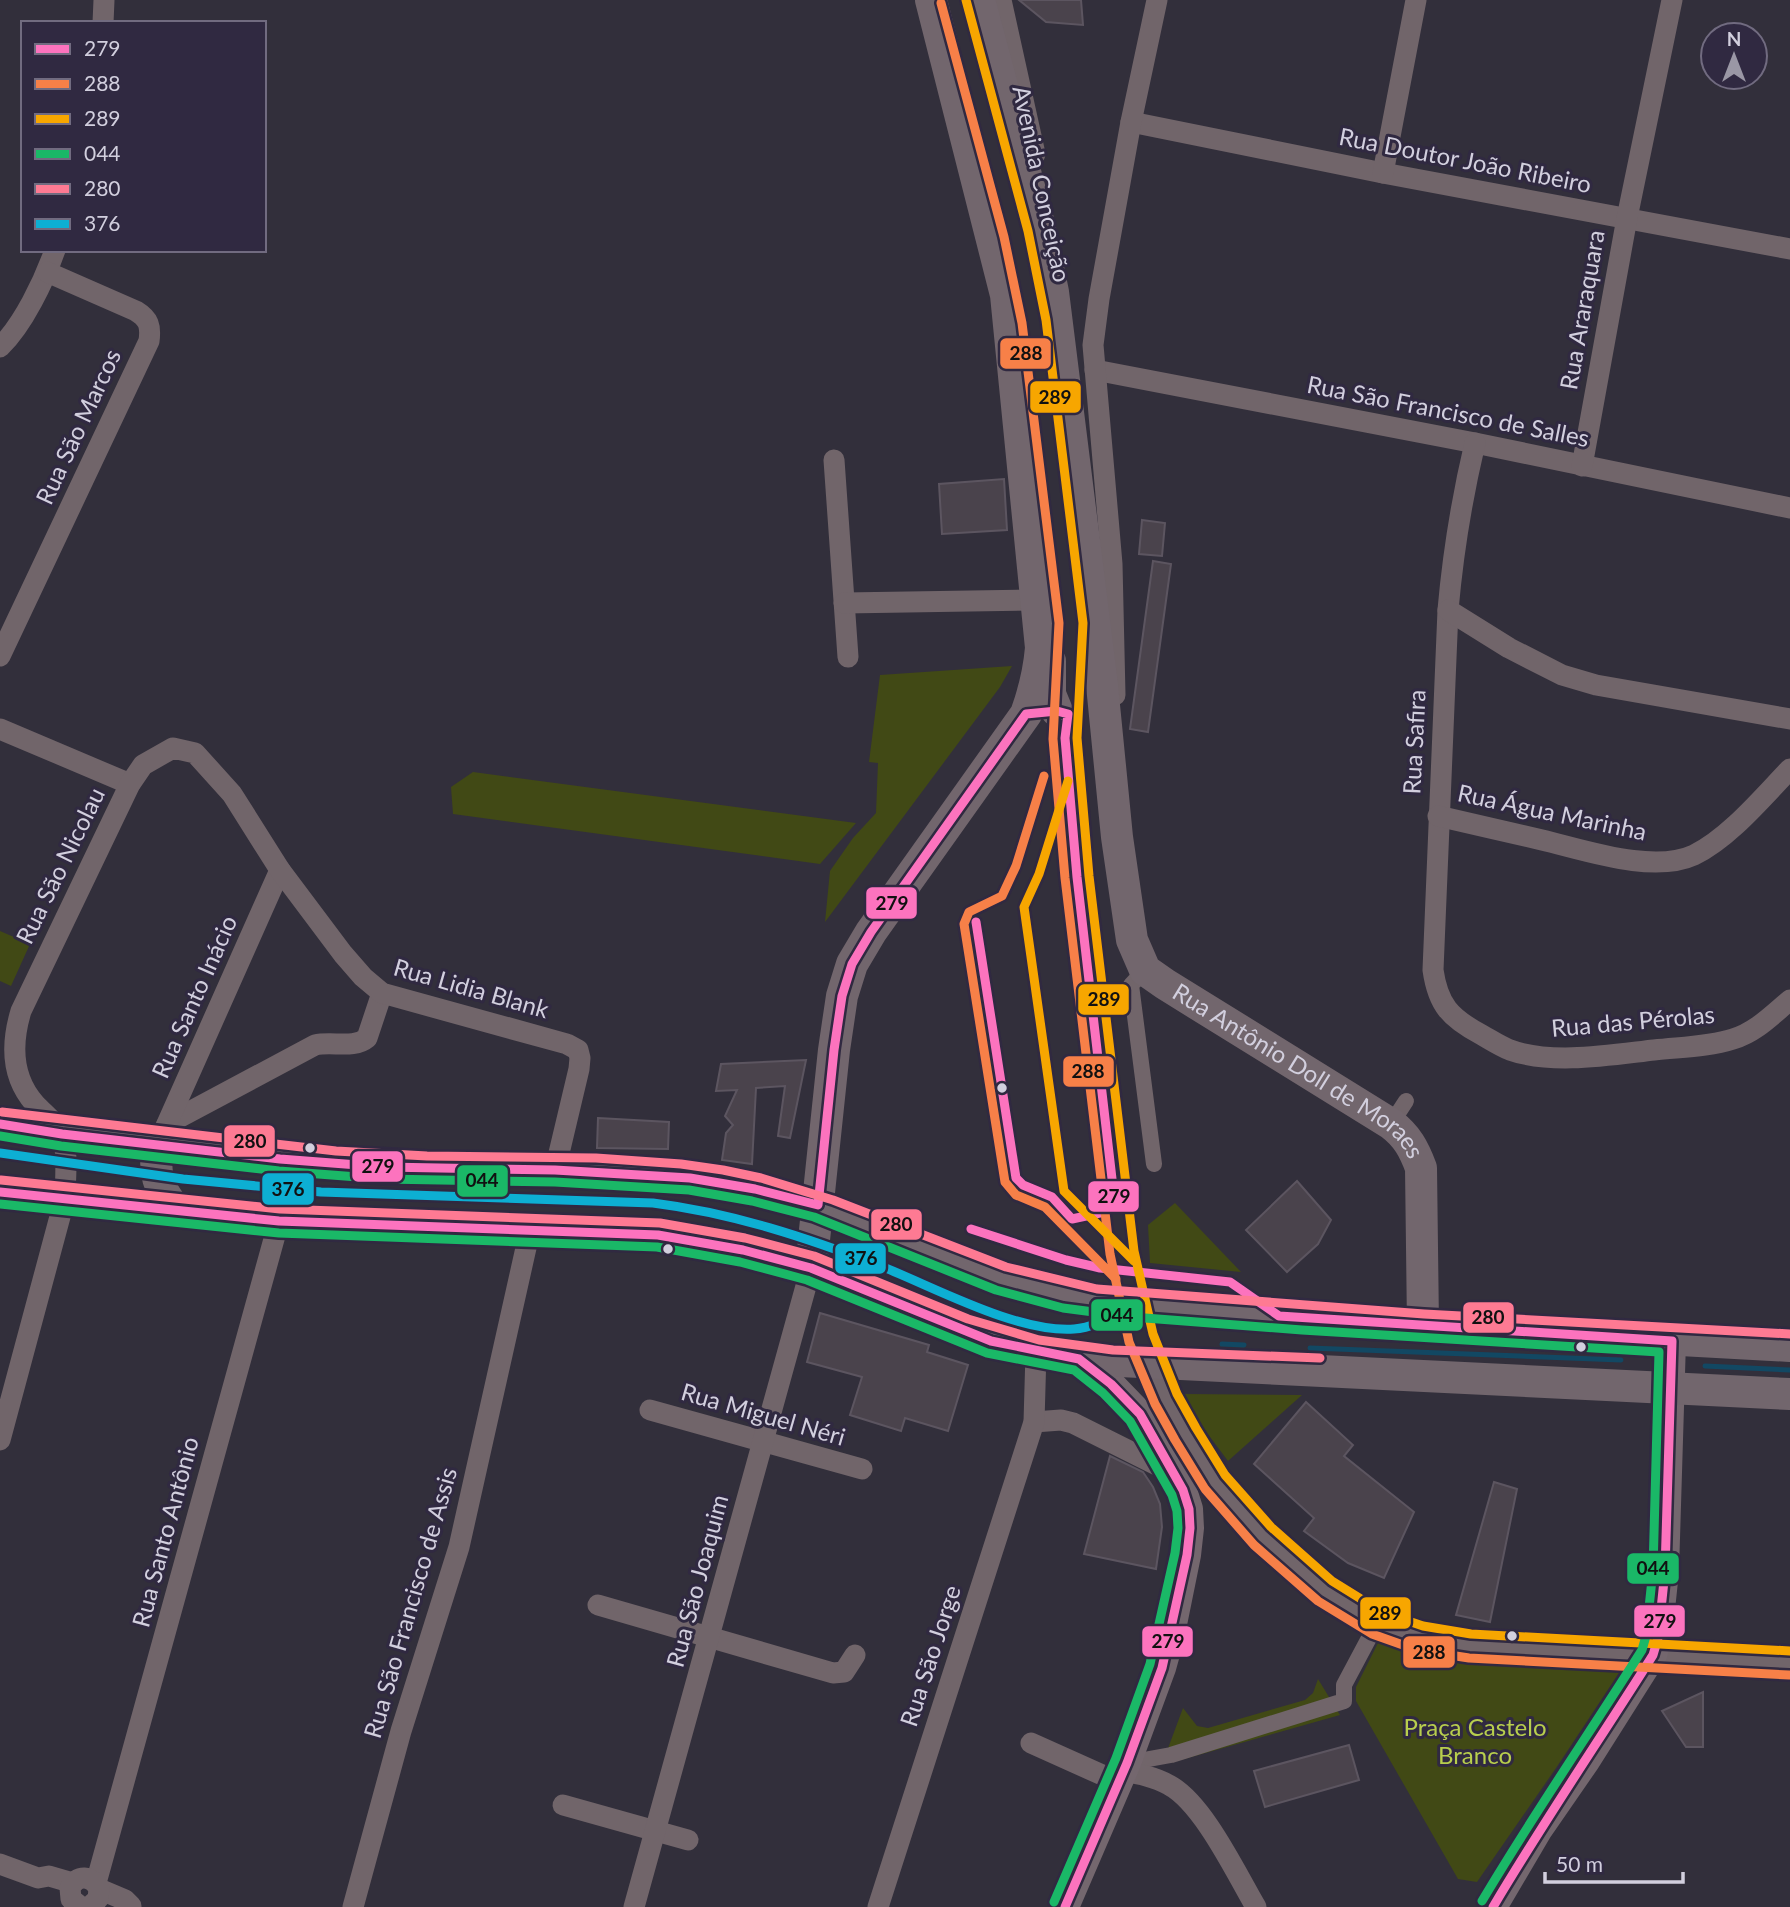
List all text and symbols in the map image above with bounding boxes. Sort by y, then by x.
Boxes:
legend [21,21,266,252]
north arrow [1699,21,1769,91]
text: N [1727,27,1741,50]
text: 279 [84,35,121,60]
text: 288 [84,70,121,95]
street label: Avenida Conceição [1007,83,1077,285]
text: 289 [84,105,121,130]
street label: Rua Doutor João Ribeiro [1337,121,1594,198]
text: 044 [84,140,121,165]
text: 280 [84,175,121,200]
text: 376 [84,210,121,235]
street label: Rua Araraquara [1553,228,1610,392]
line badge: 288 [999,337,1052,370]
text: 288 [1009,341,1043,364]
street label: Rua São Marcos [29,344,126,509]
street label: Rua São Francisco de Salles [1305,369,1592,452]
line badge: 289 [1029,380,1082,414]
text: 289 [1038,385,1072,408]
street label: Rua Safira [1396,689,1431,795]
street label: Rua Água Marinha [1455,777,1649,846]
street label: Rua São Nicolau [9,782,110,948]
line badge: 279 [865,886,918,920]
text: 279 [875,891,909,914]
street label: Rua Santo Inácio [145,911,242,1082]
street label: Rua Lidia Blank [391,952,553,1024]
street label: Rua Antônio Doll de Moraes [1168,976,1431,1162]
line badge: 289 [1077,983,1130,1016]
text: 289 [1087,987,1121,1010]
street label: Rua das Pérolas [1550,999,1716,1042]
line badge: 288 [1062,1055,1115,1088]
text: 288 [1071,1059,1105,1082]
unlabelled marker [995,1081,1009,1095]
line badge: 280 [223,1124,276,1158]
text: 280 [233,1129,267,1152]
unlabelled marker [303,1141,317,1155]
line badge: 279 [351,1150,404,1183]
text: 279 [361,1154,395,1177]
line badge: 044 [456,1164,509,1198]
text: 044 [465,1168,499,1191]
line badge: 376 [261,1172,315,1206]
text: 376 [271,1177,305,1200]
line badge: 279 [1087,1180,1140,1213]
text: 279 [1097,1184,1131,1207]
line badge: 280 [870,1208,923,1241]
text: 280 [879,1212,913,1235]
unlabelled marker [661,1242,675,1256]
line badge: 376 [834,1242,887,1275]
text: 376 [844,1246,878,1269]
line badge: 044 [1090,1298,1144,1332]
line badge: 280 [1462,1301,1515,1334]
text: 044 [1100,1303,1134,1326]
text: 280 [1471,1305,1505,1328]
unlabelled marker [1574,1340,1588,1354]
street label: Rua Miguel Néri [678,1376,849,1451]
street label: Rua Santo Antônio [125,1433,204,1630]
street label: Rua São Francisco de Assis [357,1464,462,1741]
street label: Rua São Joaquim [660,1491,734,1670]
line badge: 044 [1626,1552,1680,1585]
text: 044 [1636,1556,1670,1579]
street label: Rua São Jorge [893,1581,966,1730]
line badge: 289 [1359,1596,1412,1630]
text: 289 [1368,1601,1402,1624]
line badge: 279 [1633,1604,1686,1638]
text: 279 [1643,1609,1677,1632]
line badge: 279 [1141,1625,1194,1658]
text: 279 [1151,1629,1185,1652]
unlabelled marker [1505,1629,1519,1643]
line badge: 288 [1402,1635,1456,1669]
text: 288 [1412,1640,1446,1663]
park label: Praça Castelo Branco [1403,1712,1547,1769]
scale bar [1545,1840,1683,1884]
text: 50 m [1556,1851,1603,1876]

